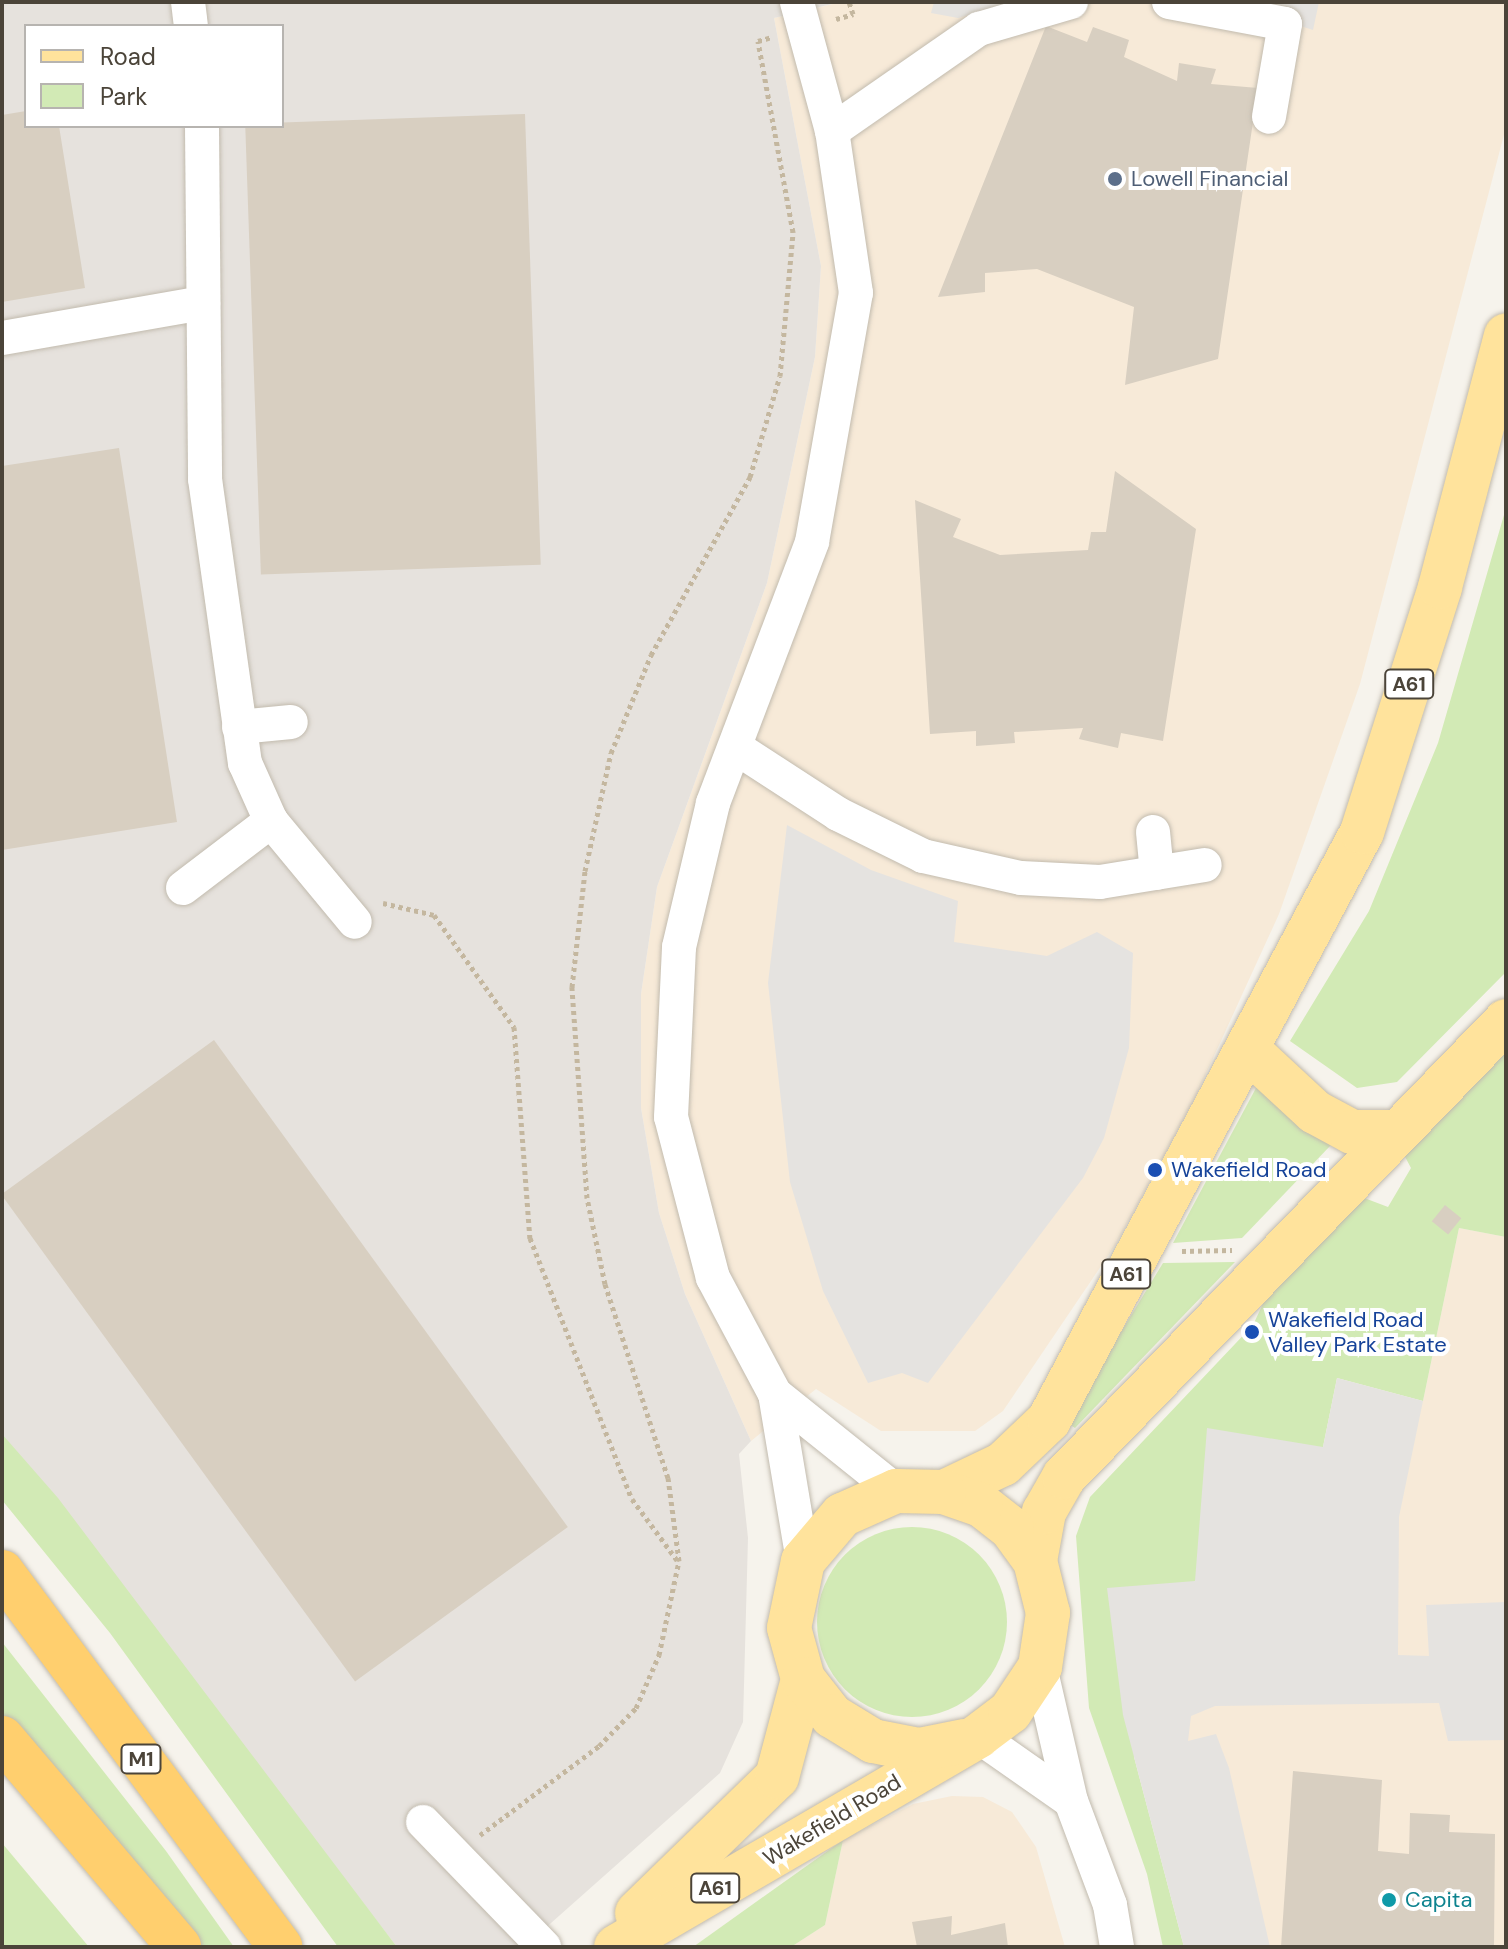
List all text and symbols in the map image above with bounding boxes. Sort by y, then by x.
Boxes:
legend [24,24,284,128]
text: Road [100,41,156,72]
text: Park [100,81,147,112]
place label: Lowell Financial [1131,166,1288,192]
marker: Lowell Financial [1106,170,1124,188]
road number: A61 [1383,668,1435,700]
place label: Wakefield Road [1171,1157,1327,1183]
marker: Wakefield Road [1146,1161,1164,1179]
road number: A61 [1100,1258,1152,1290]
place label: Wakefield Road Valley Park Estate [1268,1306,1447,1358]
marker: Wakefield Road Valley Park Estate [1243,1323,1261,1341]
road number: M1 [119,1743,163,1775]
street label: Wakefield Road [759,1769,905,1871]
road number: A61 [689,1872,741,1904]
place label: Capita [1405,1887,1472,1913]
marker: Capita [1380,1891,1398,1909]

